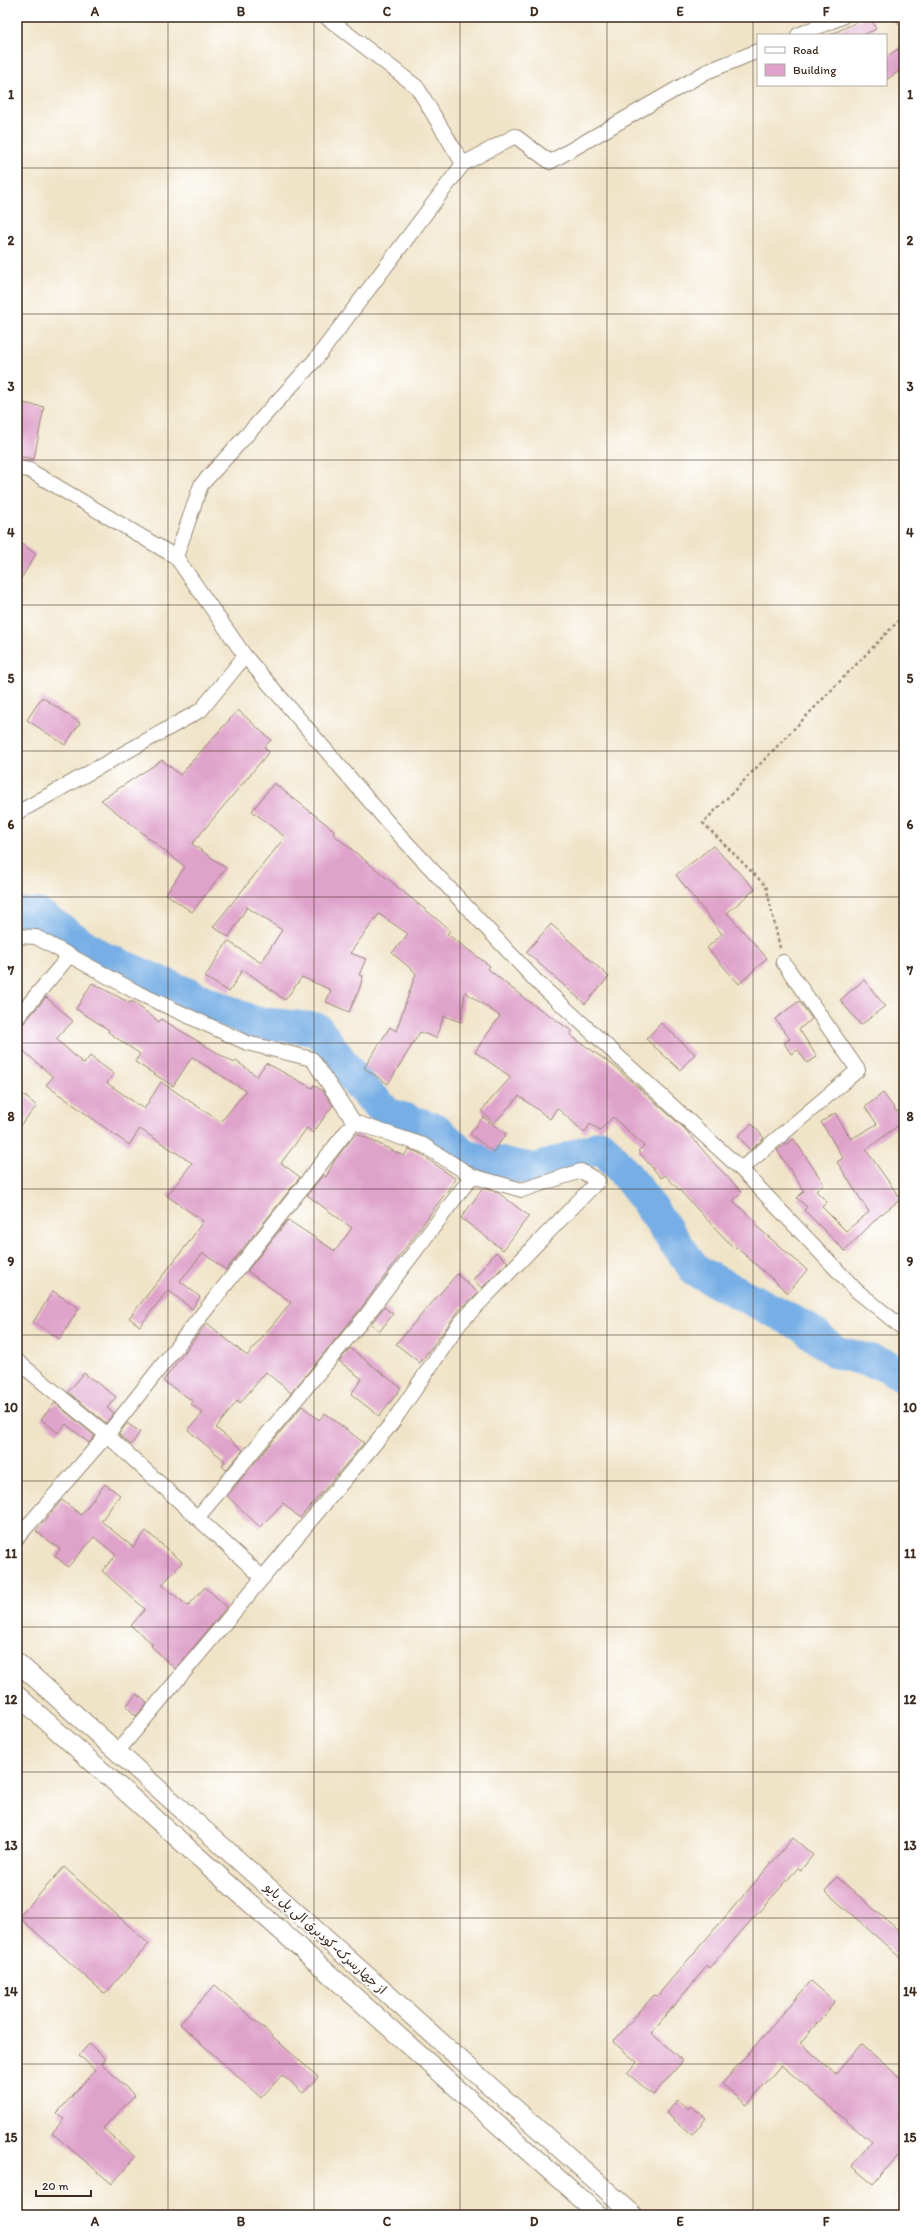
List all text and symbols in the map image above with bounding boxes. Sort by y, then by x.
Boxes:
text: A [90,4,100,19]
text: B [237,4,246,19]
text: C [383,4,392,19]
text: D [530,4,539,19]
text: E [676,4,684,19]
text: F [823,4,830,19]
legend [757,34,887,86]
text: Road [793,43,819,57]
text: Building [793,63,837,77]
text: 1 [8,87,14,102]
text: 1 [907,87,913,102]
text: 2 [8,233,15,248]
text: 2 [907,233,914,248]
text: 3 [7,379,15,394]
text: 3 [906,379,914,394]
text: 4 [7,525,15,540]
text: 4 [906,525,914,540]
text: 5 [8,671,15,686]
text: 5 [907,671,914,686]
text: 6 [8,817,15,832]
text: 6 [907,817,914,832]
text: 7 [7,963,15,978]
text: 7 [906,963,914,978]
text: 8 [7,1109,15,1124]
text: 8 [906,1109,914,1124]
text: 9 [8,1254,15,1269]
text: 9 [907,1254,914,1269]
text: 10 [4,1400,18,1415]
text: 10 [903,1400,917,1415]
text: 11 [5,1546,17,1561]
text: 11 [904,1546,916,1561]
text: 12 [5,1692,18,1707]
text: 12 [904,1692,917,1707]
text: 13 [4,1838,18,1853]
text: 13 [903,1838,917,1853]
street label: از جهارسرک-کودبرق الی پل بایو [260,1879,390,1999]
text: 14 [4,1984,18,1999]
text: 14 [903,1984,917,1999]
text: 15 [5,2130,18,2145]
text: 15 [904,2130,917,2145]
scale bar [36,2172,91,2198]
text: 20 m [42,2179,69,2193]
text: A [90,2214,100,2229]
text: B [237,2214,246,2229]
text: C [383,2214,392,2229]
text: D [530,2214,539,2229]
text: E [676,2214,684,2229]
text: F [823,2214,830,2229]

